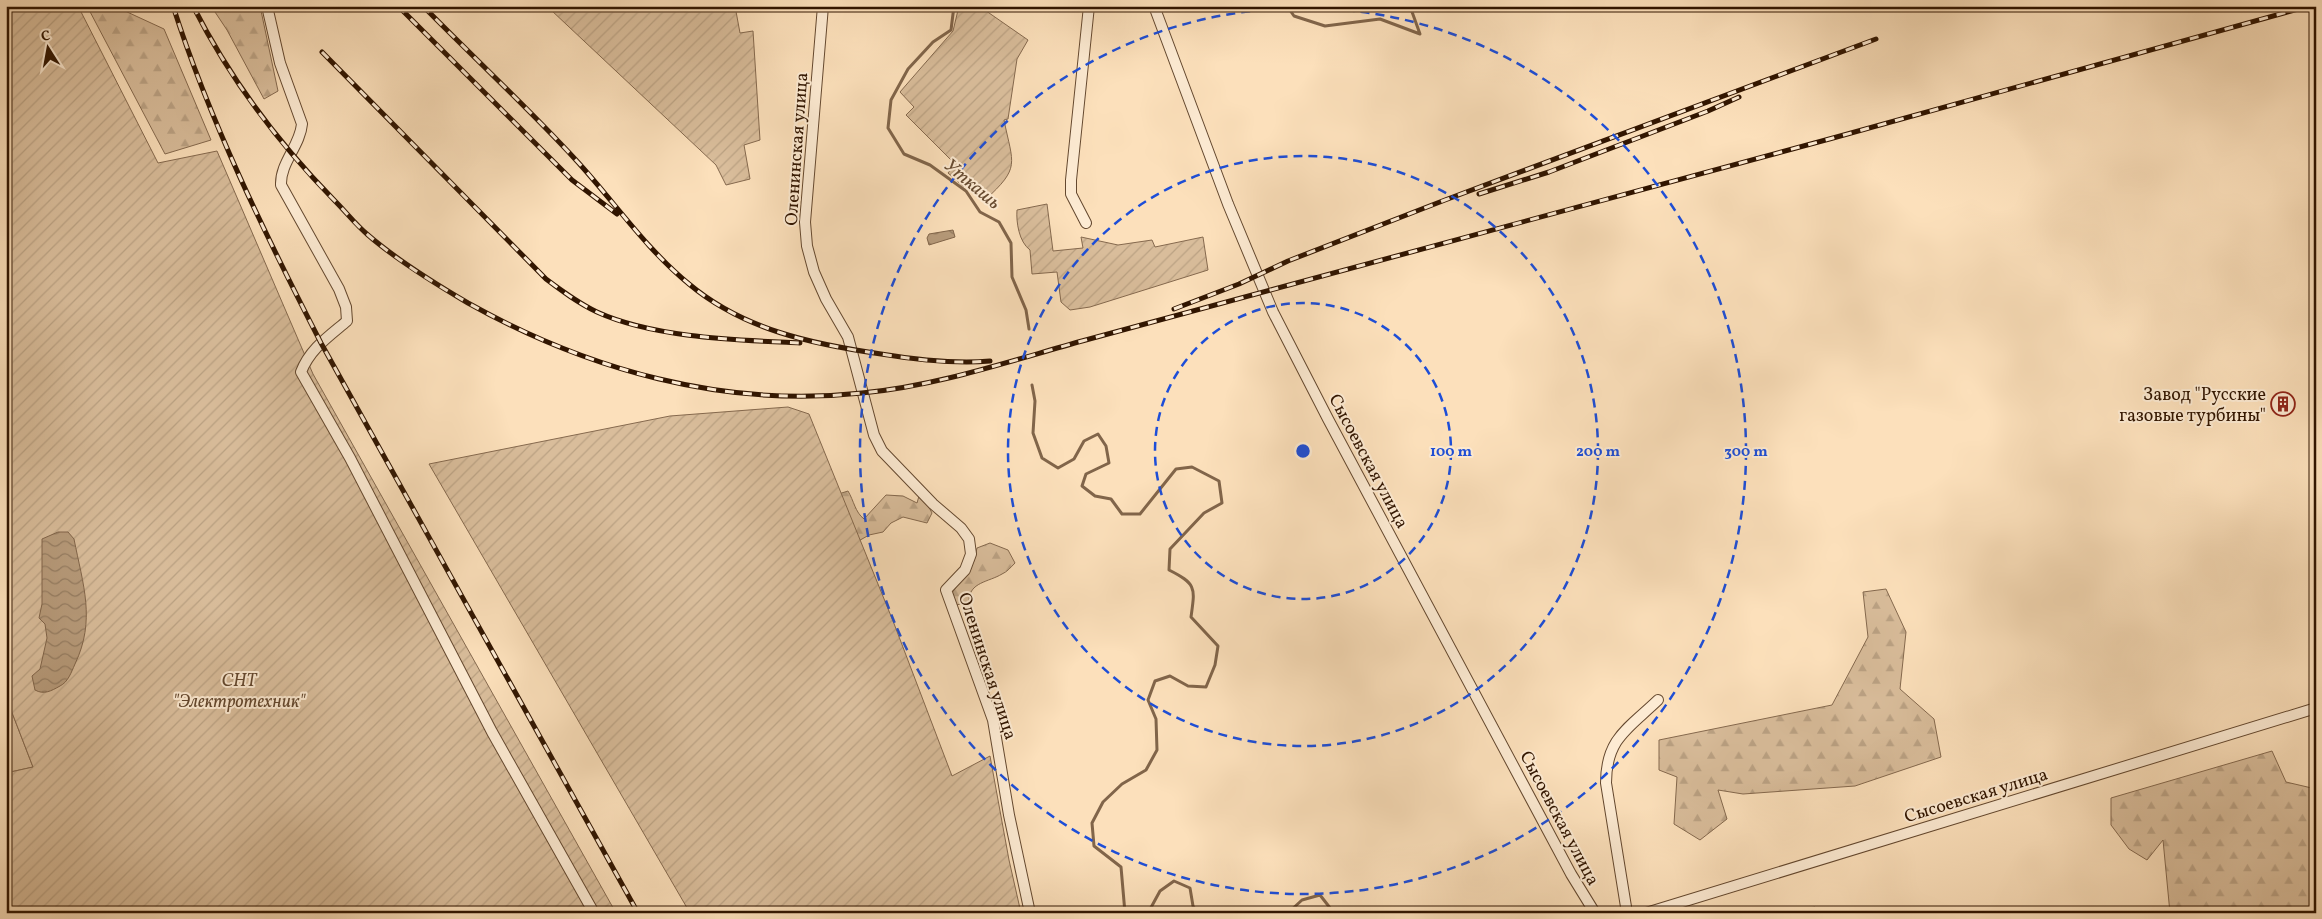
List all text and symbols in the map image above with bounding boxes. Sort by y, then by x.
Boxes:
north arrow [22,22,72,72]
text: С [40,27,52,47]
street label: Оленинская улица [780,72,815,227]
water label: Уткашь [938,153,1006,216]
place label: Завод "Русские газовые турбины" [2119,383,2266,429]
street label: Сысоевская улица [1322,390,1414,533]
building icon: Завод "Русские газовые турбины" [2270,391,2296,417]
centre of rings [1294,442,1312,460]
text: 100 m [1430,442,1473,463]
text: 200 m [1576,442,1620,463]
text: 300 m [1724,442,1768,463]
street label: Оленинская улица [951,590,1022,743]
park label: СНТ "Электротехник" [173,669,306,715]
street label: Сысоевская улица [1513,747,1605,890]
street label: Сысоевская улица [1902,763,2051,830]

